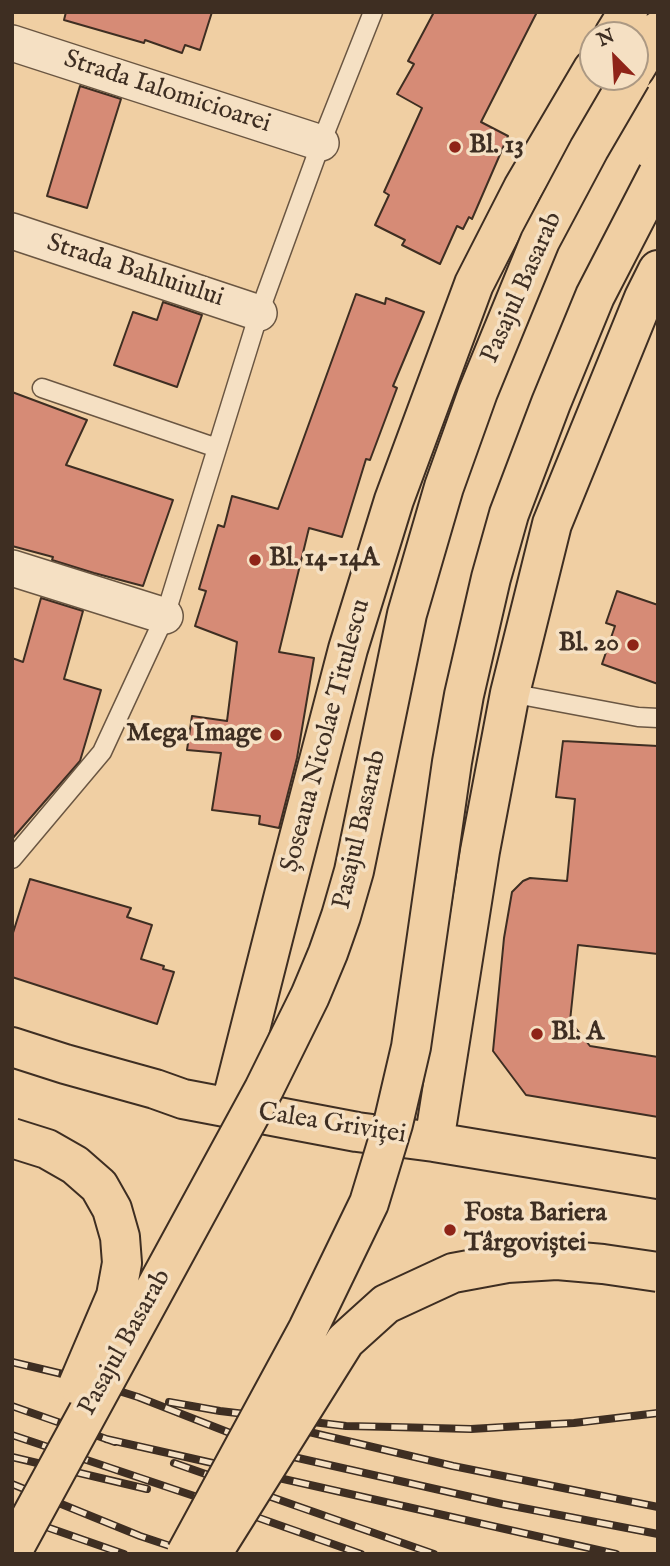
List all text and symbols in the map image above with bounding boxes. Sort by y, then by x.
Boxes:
north arrow [579,21,649,91]
text: N [594,24,619,53]
street label: Strada Ialomicioarei [60,45,274,141]
place label: Bl. 13 [469,131,524,163]
marker: Bl. 13 [447,139,463,155]
street label: Pasajul Basarab [476,207,570,369]
street label: Strada Bahluiului [43,229,227,315]
place label: Bl. 14-14A [269,544,379,576]
marker: Bl. 14-14A [247,552,263,568]
street label: Șoseaua Nicolae Titulescu [276,596,378,876]
place label: Bl. 20 [558,629,619,661]
marker: Bl. 20 [625,637,641,653]
place label: Mega Image [126,719,262,751]
marker: Mega Image [268,727,284,743]
street label: Pasajul Basarab [328,747,394,913]
place label: Bl. A [551,1018,604,1050]
marker: Bl. A [529,1026,545,1042]
street label: Calea Griviței [256,1098,408,1152]
place label: Fosta Bariera Târgoviștei [464,1199,607,1260]
marker: Fosta Bariera Târgoviștei [442,1222,458,1238]
street label: Pasajul Basarab [73,1264,179,1422]

